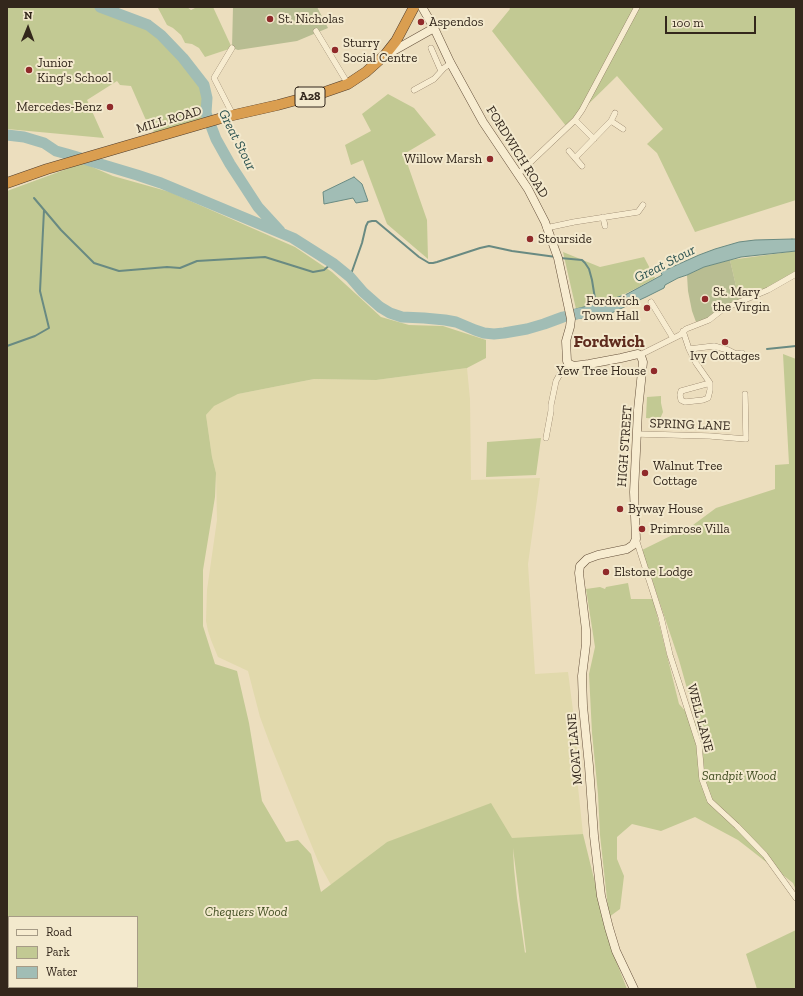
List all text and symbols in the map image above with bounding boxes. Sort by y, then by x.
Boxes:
north arrow [8,8,48,48]
scale bar [667,8,758,34]
text: N [24,9,33,22]
place label: St. Nicholas [278,11,344,27]
marker: St. Nicholas [265,14,275,24]
place label: Aspendos [429,14,483,30]
text: 100 m [672,16,704,30]
marker: Aspendos [416,17,426,27]
place label: Sturry Social Centre [343,35,417,66]
marker: Sturry Social Centre [330,45,340,55]
place label: Junior King's School [37,55,112,86]
marker: Junior King's School [24,65,34,75]
road number: A28 [295,87,325,107]
place label: Mercedes-Benz [17,99,102,115]
marker: Mercedes-Benz [105,102,115,112]
street label: MILL ROAD [134,103,204,137]
street label: FORDWICH ROAD [482,103,552,201]
water label: Great Stour [214,107,260,173]
place label: Willow Marsh [404,151,482,167]
marker: Willow Marsh [485,154,495,164]
place label: Stourside [538,231,592,247]
marker: Stourside [525,234,535,244]
water label: Great Stour [632,241,698,287]
place label: St. Mary the Virgin [713,284,770,315]
place label: Fordwich Town Hall [582,293,639,324]
marker: St. Mary the Virgin [700,294,710,304]
marker: Fordwich Town Hall [642,303,652,313]
district label: Fordwich [573,332,645,352]
marker: Ivy Cottages [720,337,730,347]
place label: Ivy Cottages [690,348,760,364]
place label: Yew Tree House [556,363,646,379]
marker: Yew Tree House [649,366,659,376]
street label: HIGH STREET [614,405,636,487]
street label: SPRING LANE [649,416,731,434]
place label: Walnut Tree Cottage [653,458,722,489]
marker: Walnut Tree Cottage [640,468,650,478]
place label: Byway House [628,501,703,517]
marker: Byway House [615,504,625,514]
place label: Primrose Villa [650,521,730,537]
marker: Primrose Villa [637,524,647,534]
place label: Elstone Lodge [614,564,693,580]
marker: Elstone Lodge [601,567,611,577]
street label: WELL LANE [683,682,717,754]
street label: MOAT LANE [564,713,586,785]
park label: Sandpit Wood [702,768,776,784]
park label: Chequers Wood [205,904,287,920]
legend [8,916,138,988]
text: Road [46,925,72,939]
text: Park [46,945,70,959]
text: Water [46,965,78,979]

